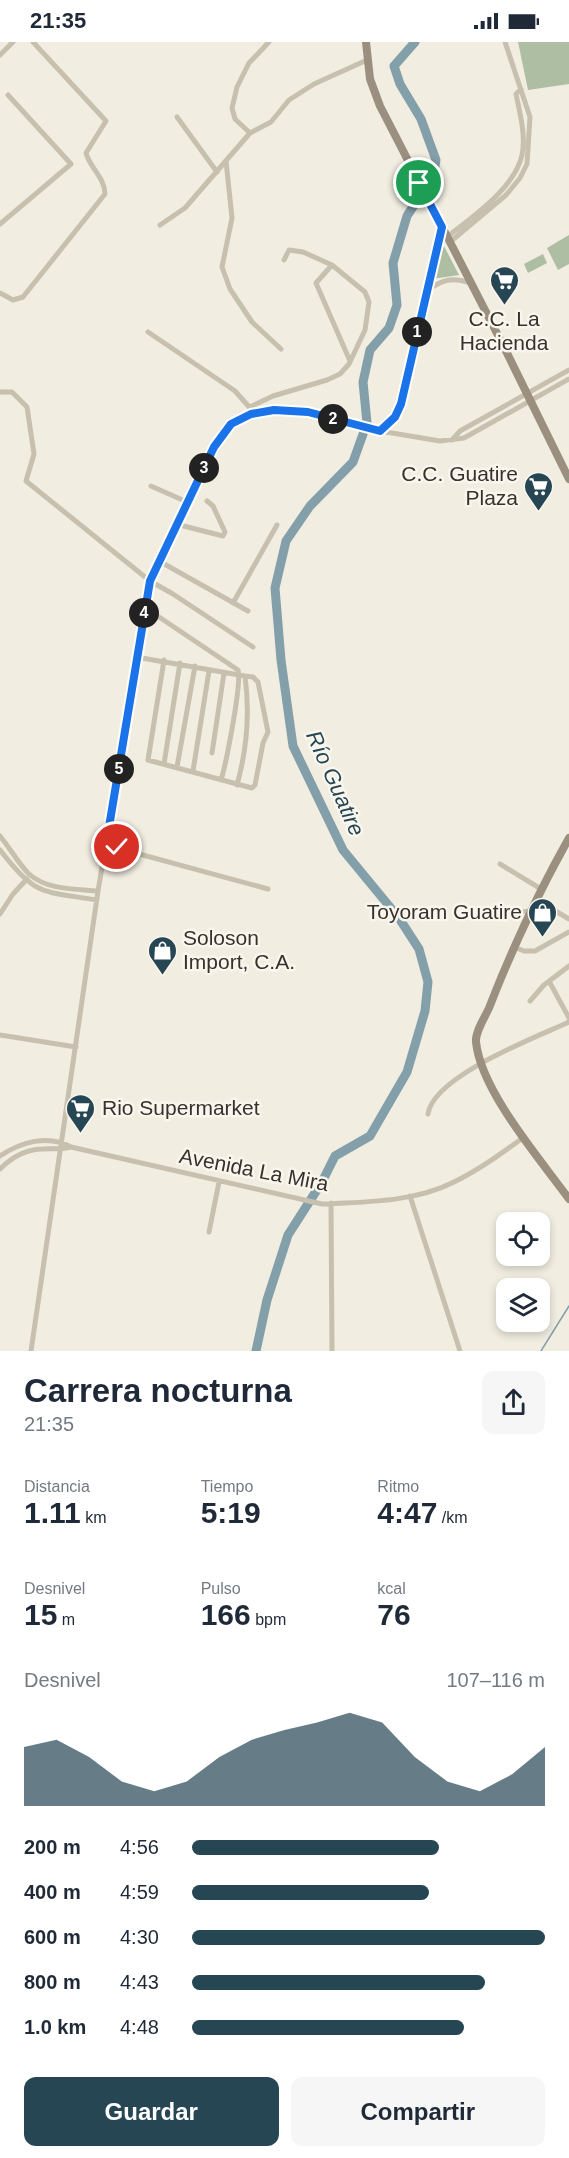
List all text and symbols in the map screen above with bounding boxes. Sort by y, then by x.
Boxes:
text: 21:35 [30,8,86,33]
pin [393,157,444,208]
icon: arrive [402,166,435,199]
supermarket icon: C.C. La Hacienda [488,264,520,306]
place label: C.C. La Hacienda [460,307,549,354]
pin: 1 [402,317,432,347]
text: 1 [413,323,421,340]
pin: 2 [318,404,348,434]
text: 2 [329,410,337,427]
pin: 3 [189,453,219,483]
text: 3 [200,459,208,476]
place label: C.C. Guatire Plaza [401,462,518,509]
supermarket icon: C.C. Guatire Plaza [523,470,555,512]
pin: 4 [129,598,159,628]
text: 4 [140,604,148,621]
water label: Río Guatire [301,727,370,840]
pin: 5 [104,754,134,784]
text: 5 [115,760,123,777]
pin [91,821,142,872]
icon: check [100,830,133,863]
shop icon: Toyoram Guatire [527,896,559,938]
place label: Toyoram Guatire [367,900,522,923]
place label: Soloson Import, C.A. [183,926,295,973]
shop icon: Soloson Import, C.A. [146,934,178,976]
supermarket icon: Rio Supermarket [65,1092,97,1134]
place label: Rio Supermarket [102,1096,260,1119]
street label: Avenida La Mira [178,1144,331,1195]
map controls [496,1212,550,1332]
button: locate [496,1212,550,1266]
button: layers [496,1278,550,1332]
button: share [482,1371,545,1434]
text: Carrera nocturna [24,1372,292,1409]
text: 21:35 [24,1413,74,1435]
text: Distancia [24,1478,90,1495]
text: Tiempo [201,1478,253,1495]
text: Ritmo [377,1478,419,1495]
text: 1.11 [24,1496,81,1529]
text: 5:19 [201,1496,261,1529]
text: 4:47 [377,1496,437,1529]
text: km [81,1509,107,1526]
text: /km [437,1509,468,1526]
text: Desnivel [24,1580,85,1597]
text: Pulso [201,1580,241,1597]
text: kcal [377,1580,406,1597]
text: 15 [24,1598,57,1631]
text: 166 [201,1598,251,1631]
text: 76 [377,1598,411,1631]
text: m [57,1611,75,1628]
text: bpm [251,1611,286,1628]
text: Desnivel [24,1669,101,1691]
text: 107–116 m [446,1669,545,1691]
text: 200 m [24,1836,81,1858]
text: 4:56 [120,1836,159,1858]
text: 400 m [24,1881,81,1903]
text: 4:59 [120,1881,159,1903]
text: 600 m [24,1926,81,1948]
text: 4:30 [120,1926,159,1948]
text: 800 m [24,1971,81,1993]
text: 4:43 [120,1971,159,1993]
text: 1.0 km [24,2016,86,2038]
text: 4:48 [120,2016,159,2038]
button: Guardar [24,2077,279,2146]
button: Compartir [291,2077,545,2146]

